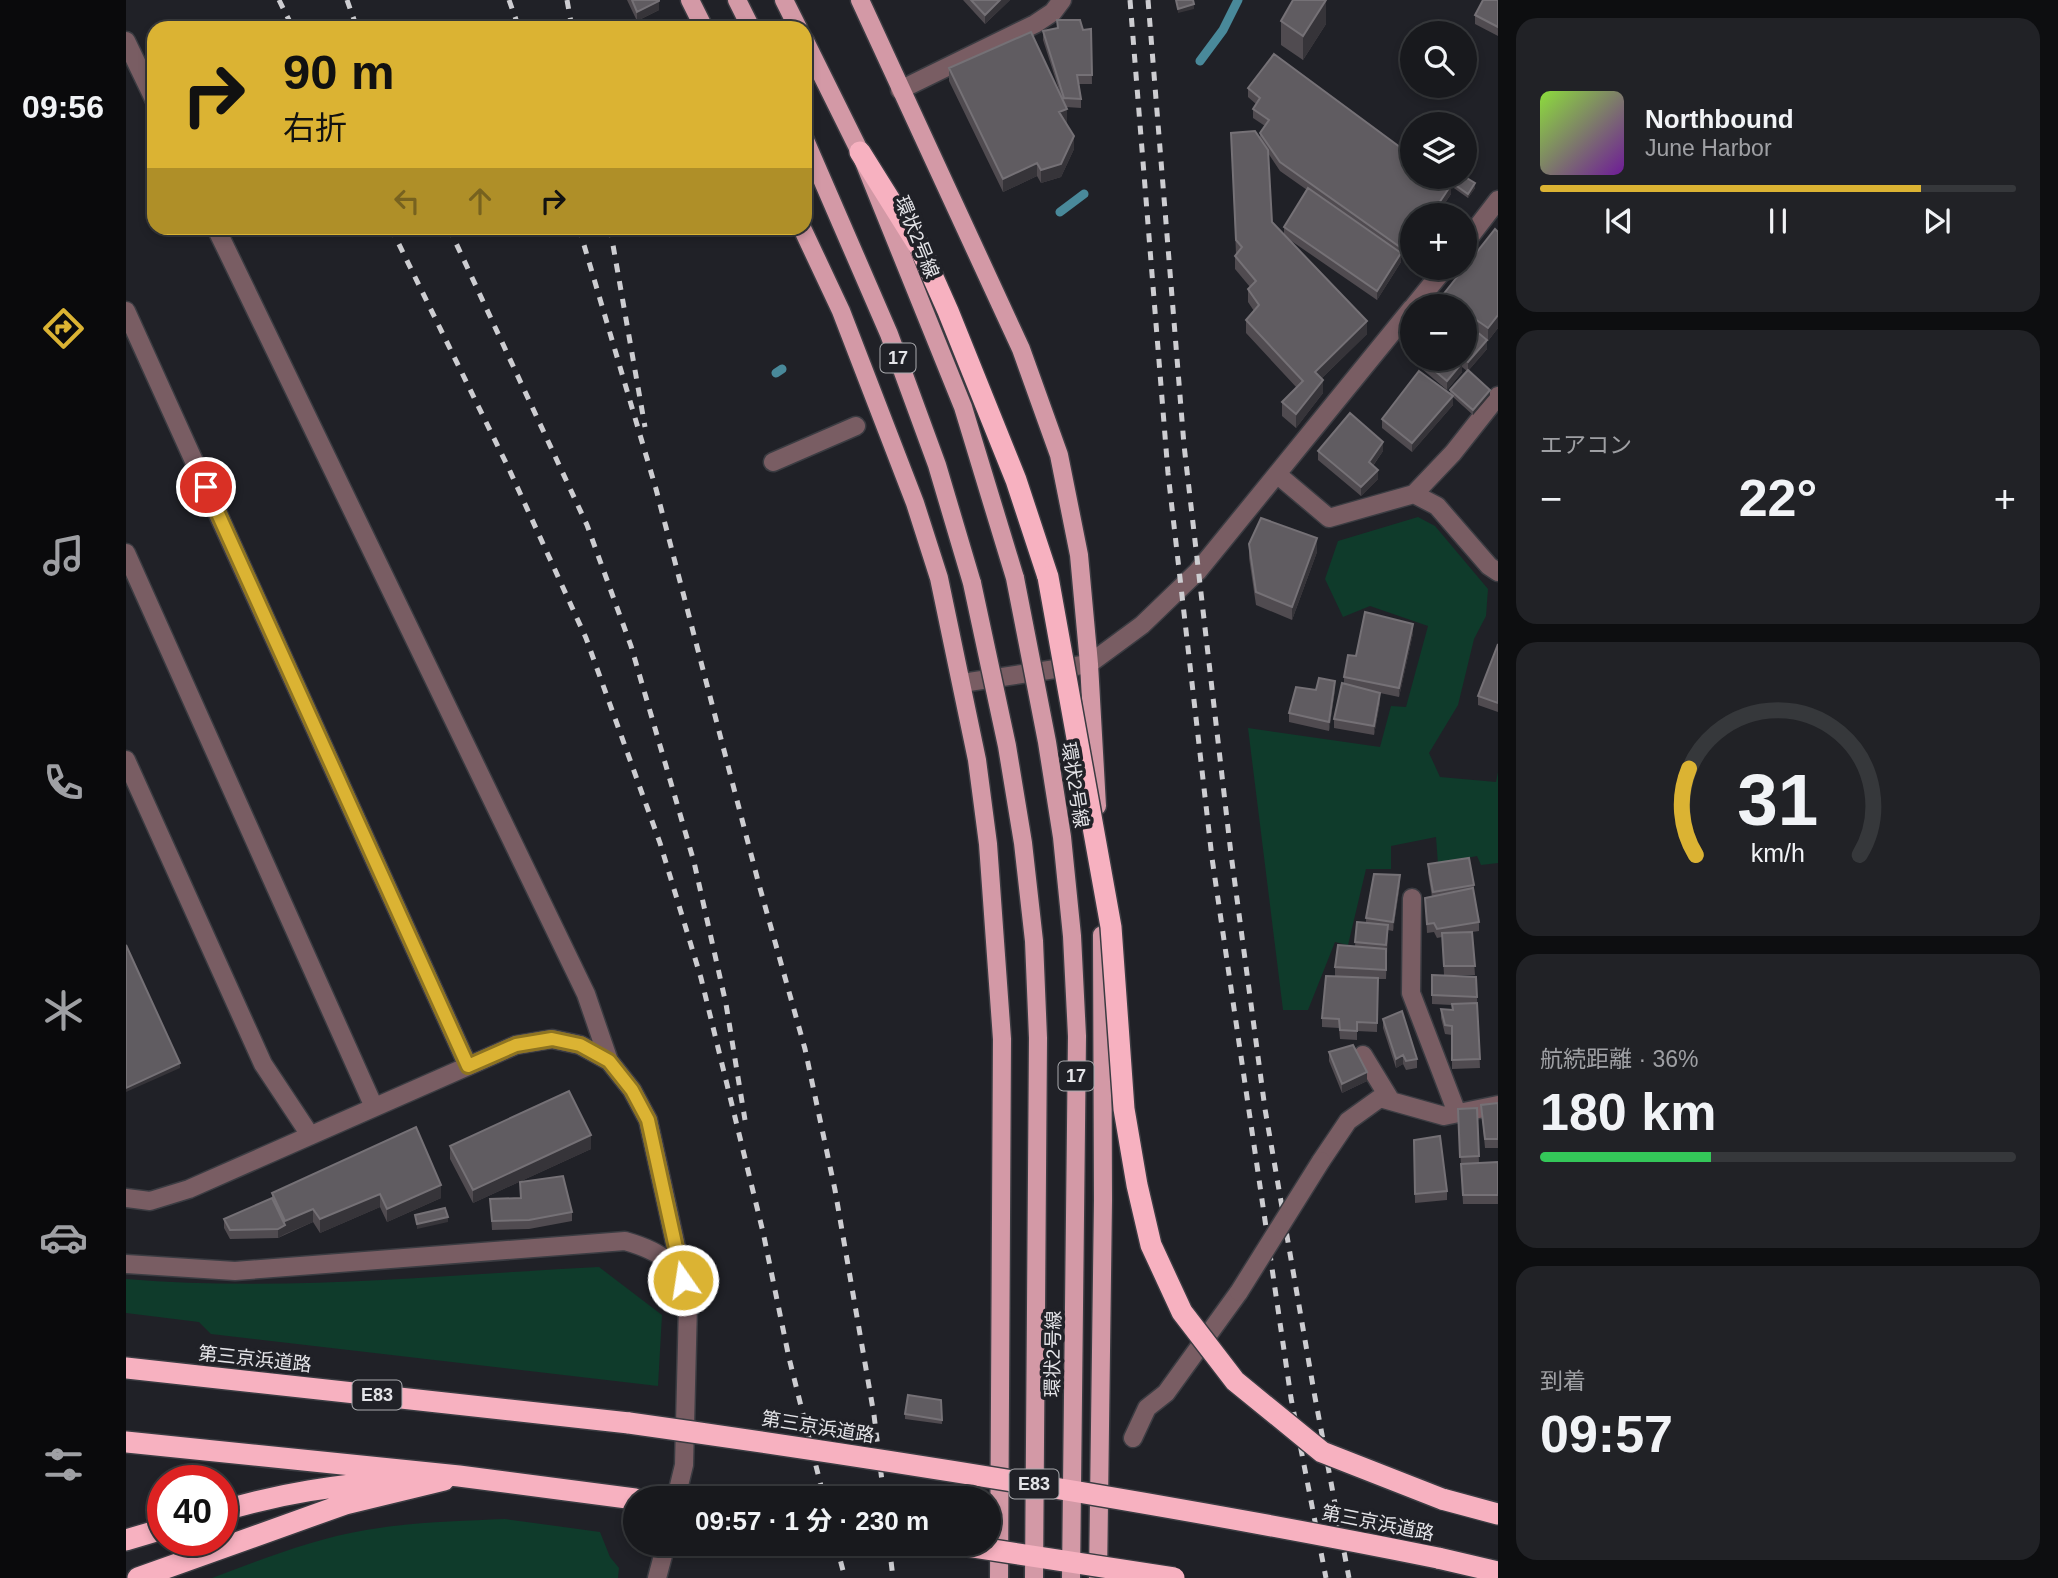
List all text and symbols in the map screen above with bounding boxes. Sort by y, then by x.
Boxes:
map controls [1400,21,1477,371]
button: search [1400,21,1477,98]
text: 90 m [283,45,395,99]
icon: right [168,49,259,140]
text: 09:56 [22,89,104,125]
text: Northbound [1645,104,1794,134]
text: 右折 [283,110,347,146]
button: layers [1400,112,1477,189]
text: June Harbor [1645,135,1772,161]
icon: left [388,182,426,220]
icon: ahead [461,182,499,220]
icon: right [534,182,572,220]
street label: 環状2号線 [891,193,943,281]
icon: previous [1600,202,1638,240]
icon: pause [1759,202,1797,240]
icon: next [1918,202,1956,240]
button: + [1400,203,1477,280]
button: − [1400,294,1477,371]
icon: directions [39,304,88,353]
road number: 17 [880,344,916,372]
text: エアコン [1540,432,1632,458]
pin [176,457,236,517]
icon: arrive [187,468,225,506]
text: 22° [1739,469,1817,527]
text: − [1540,478,1562,520]
text: + [1994,478,2016,520]
icon: music [39,531,88,580]
street label: 環状2号線 [1058,741,1092,829]
icon: phone [39,758,88,807]
text: 31 [1738,759,1818,840]
text: km/h [1751,839,1805,867]
icon: climate [39,986,88,1035]
text: 航続距離 · 36% [1540,1046,1698,1072]
road number: 17 [1058,1062,1094,1091]
text: 180 km [1540,1083,1716,1141]
icon: car [39,1213,88,1262]
position arrow [646,1243,720,1317]
street label: 環状2号線 [1042,1311,1064,1397]
street label: 第三京浜道路 [197,1343,313,1375]
text: 到着 [1540,1368,1586,1394]
road number: E83 [352,1380,402,1410]
text: 09:57 [1540,1405,1673,1463]
street label: 第三京浜道路 [760,1408,876,1446]
icon: filters [39,1440,88,1489]
speed limit sign: 40 [147,1465,238,1556]
road number: E83 [1010,1470,1058,1498]
street label: 第三京浜道路 [1320,1502,1436,1544]
text: 09:57 · 1 分 · 230 m [695,1506,929,1536]

